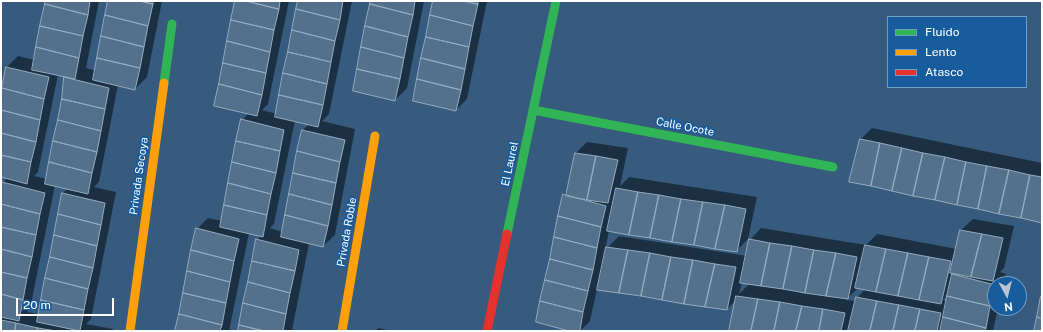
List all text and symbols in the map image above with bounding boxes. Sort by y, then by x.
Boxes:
legend [887,16,1027,88]
text: Fluido [925,25,960,39]
text: Lento [925,45,956,59]
text: Atasco [925,65,963,79]
street label: Calle Ocote [655,115,715,139]
street label: Privada Secoya [127,136,151,216]
street label: El Laurel [499,141,521,187]
street label: Privada Roble [334,196,360,268]
north arrow [987,276,1027,316]
scale bar [18,290,116,316]
text: 20 m [23,298,51,312]
text: N [1003,300,1013,313]

